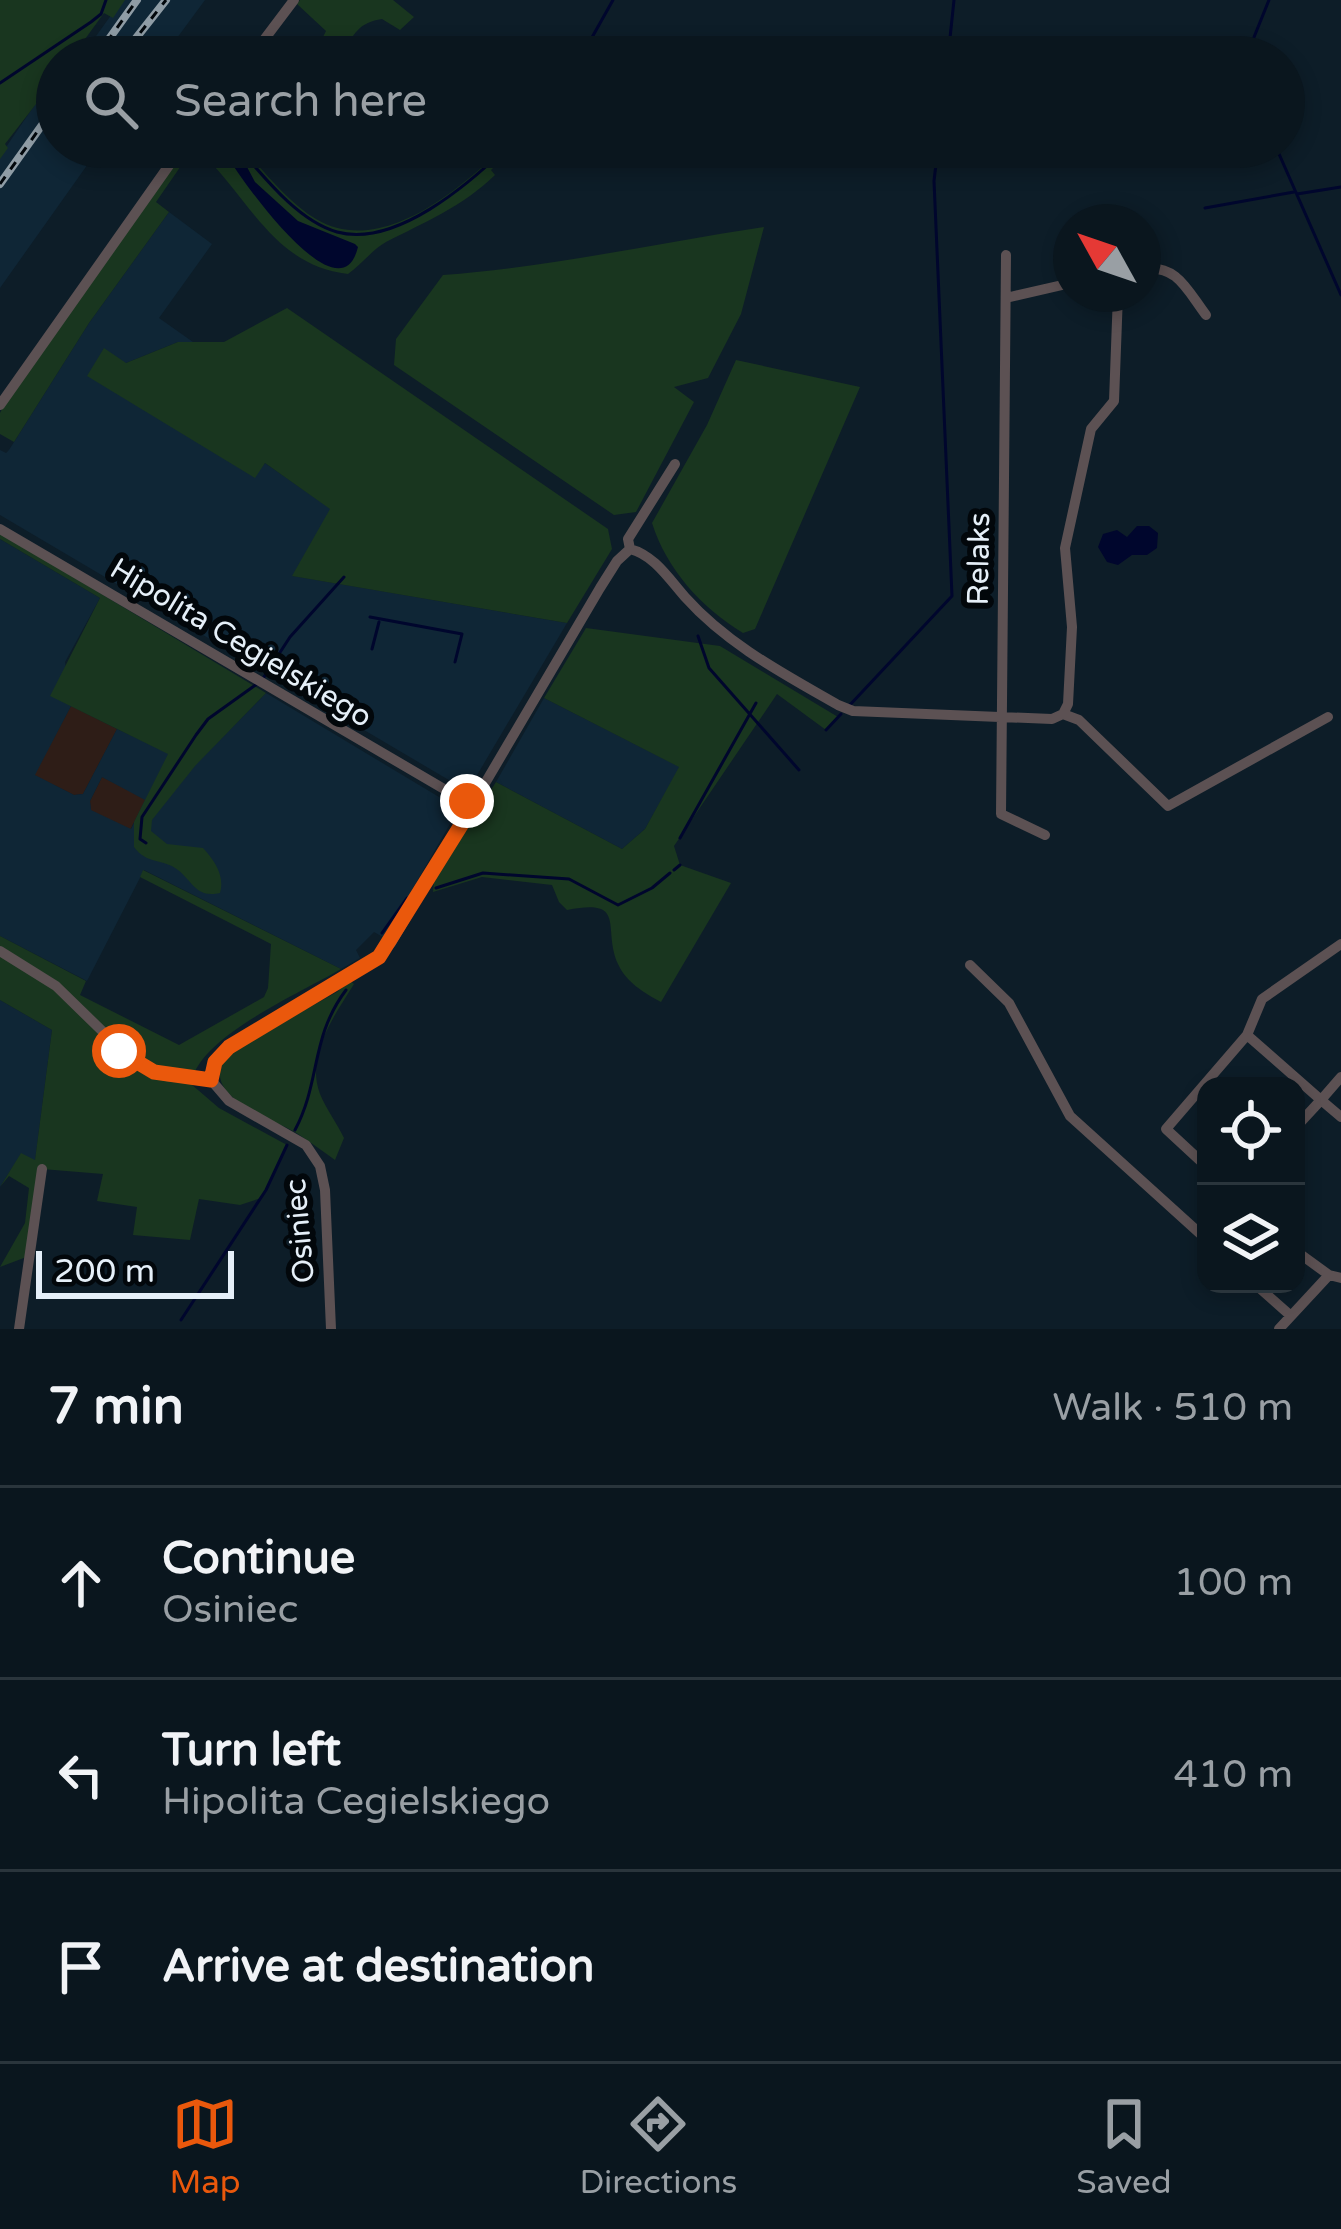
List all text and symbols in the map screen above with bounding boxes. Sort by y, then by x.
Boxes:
search box [36,36,1305,168]
icon: search [78,69,144,135]
text: Search here [174,75,427,129]
north arrow [1053,204,1161,312]
street label: Relaks [960,512,998,606]
street label: Hipolita Cegielskiego [103,550,379,736]
route end [440,774,494,828]
route start [92,1024,146,1078]
map controls [1197,1077,1305,1293]
button: locate [1197,1077,1305,1185]
street label: Osiniec [277,1177,323,1285]
button: layers [1197,1185,1305,1293]
scale bar [36,1245,234,1298]
text: 200 m [54,1252,155,1291]
text: 7 min [48,1376,184,1438]
text: Walk · 510 m [1052,1384,1293,1431]
text: Continue [162,1532,355,1586]
icon: ahead [48,1550,114,1616]
text: 100 m [1174,1559,1293,1606]
text: Osiniec [162,1586,298,1633]
text: Turn left [162,1724,341,1778]
icon: left [48,1742,114,1808]
text: 410 m [1174,1751,1293,1798]
text: Hipolita Cegielskiego [162,1778,550,1825]
icon: arrive [48,1934,114,2000]
text: Arrive at destination [162,1940,594,1994]
tab: Map [169,2091,241,2202]
tab: Directions [579,2091,737,2202]
tab: Saved [1076,2091,1172,2202]

